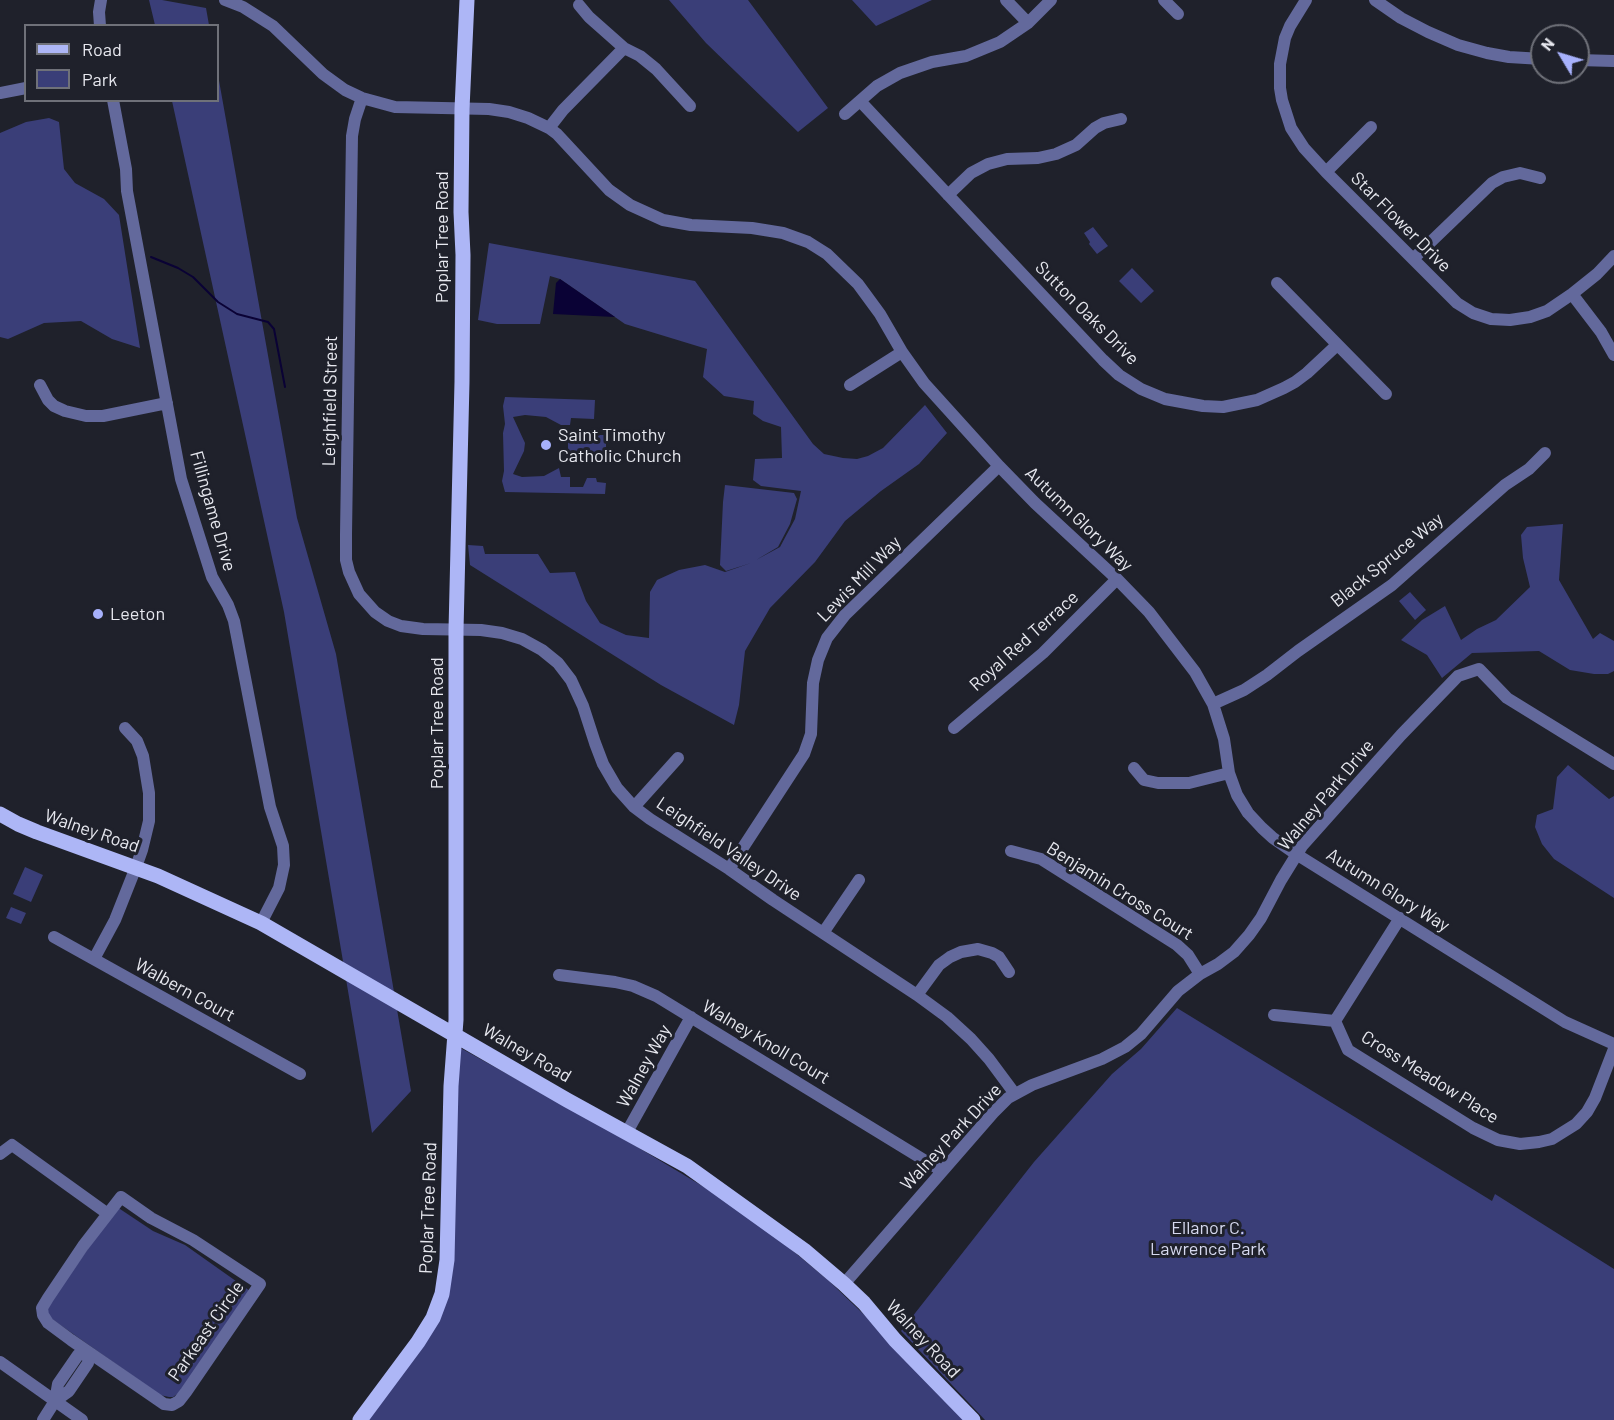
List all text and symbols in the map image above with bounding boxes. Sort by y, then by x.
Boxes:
legend [24,24,219,102]
north arrow [1530,24,1590,84]
text: N [1536,34,1558,54]
text: Road [82,38,122,60]
text: Park [82,68,117,90]
street label: Star Flower Drive [1346,167,1456,277]
street label: Poplar Tree Road [431,171,453,303]
street label: Sutton Oaks Drive [1031,257,1143,369]
street label: Leighfield Street [318,335,342,467]
place label: Saint Timothy Catholic Church [558,424,681,466]
marker: Saint Timothy Catholic Church [539,438,553,452]
street label: Fillingame Drive [185,448,241,574]
street label: Autumn Glory Way [1021,462,1137,576]
street label: Black Spruce Way [1327,508,1447,612]
street label: Lewis Mill Way [813,532,905,626]
street label: Royal Red Terrace [965,586,1083,696]
place label: Leeton [110,603,165,625]
marker: Leeton [91,607,105,621]
street label: Poplar Tree Road [426,657,448,789]
street label: Walney Park Drive [1273,735,1379,855]
street label: Leighfield Valley Drive [652,792,806,906]
street label: Walney Road [42,805,142,857]
street label: Benjamin Cross Court [1043,837,1197,945]
street label: Autumn Glory Way [1322,843,1454,937]
street label: Walbern Court [131,954,239,1026]
street label: Walney Knoll Court [698,995,834,1089]
street label: Walney Road [479,1019,575,1087]
street label: Walney Way [612,1021,676,1111]
street label: Cross Meadow Place [1357,1026,1503,1128]
street label: Walney Park Drive [896,1079,1006,1195]
street label: Poplar Tree Road [415,1142,441,1274]
park label: Ellanor C. Lawrence Park [1150,1217,1266,1260]
street label: Parkeast Circle [163,1277,249,1385]
street label: Walney Road [881,1295,965,1383]

